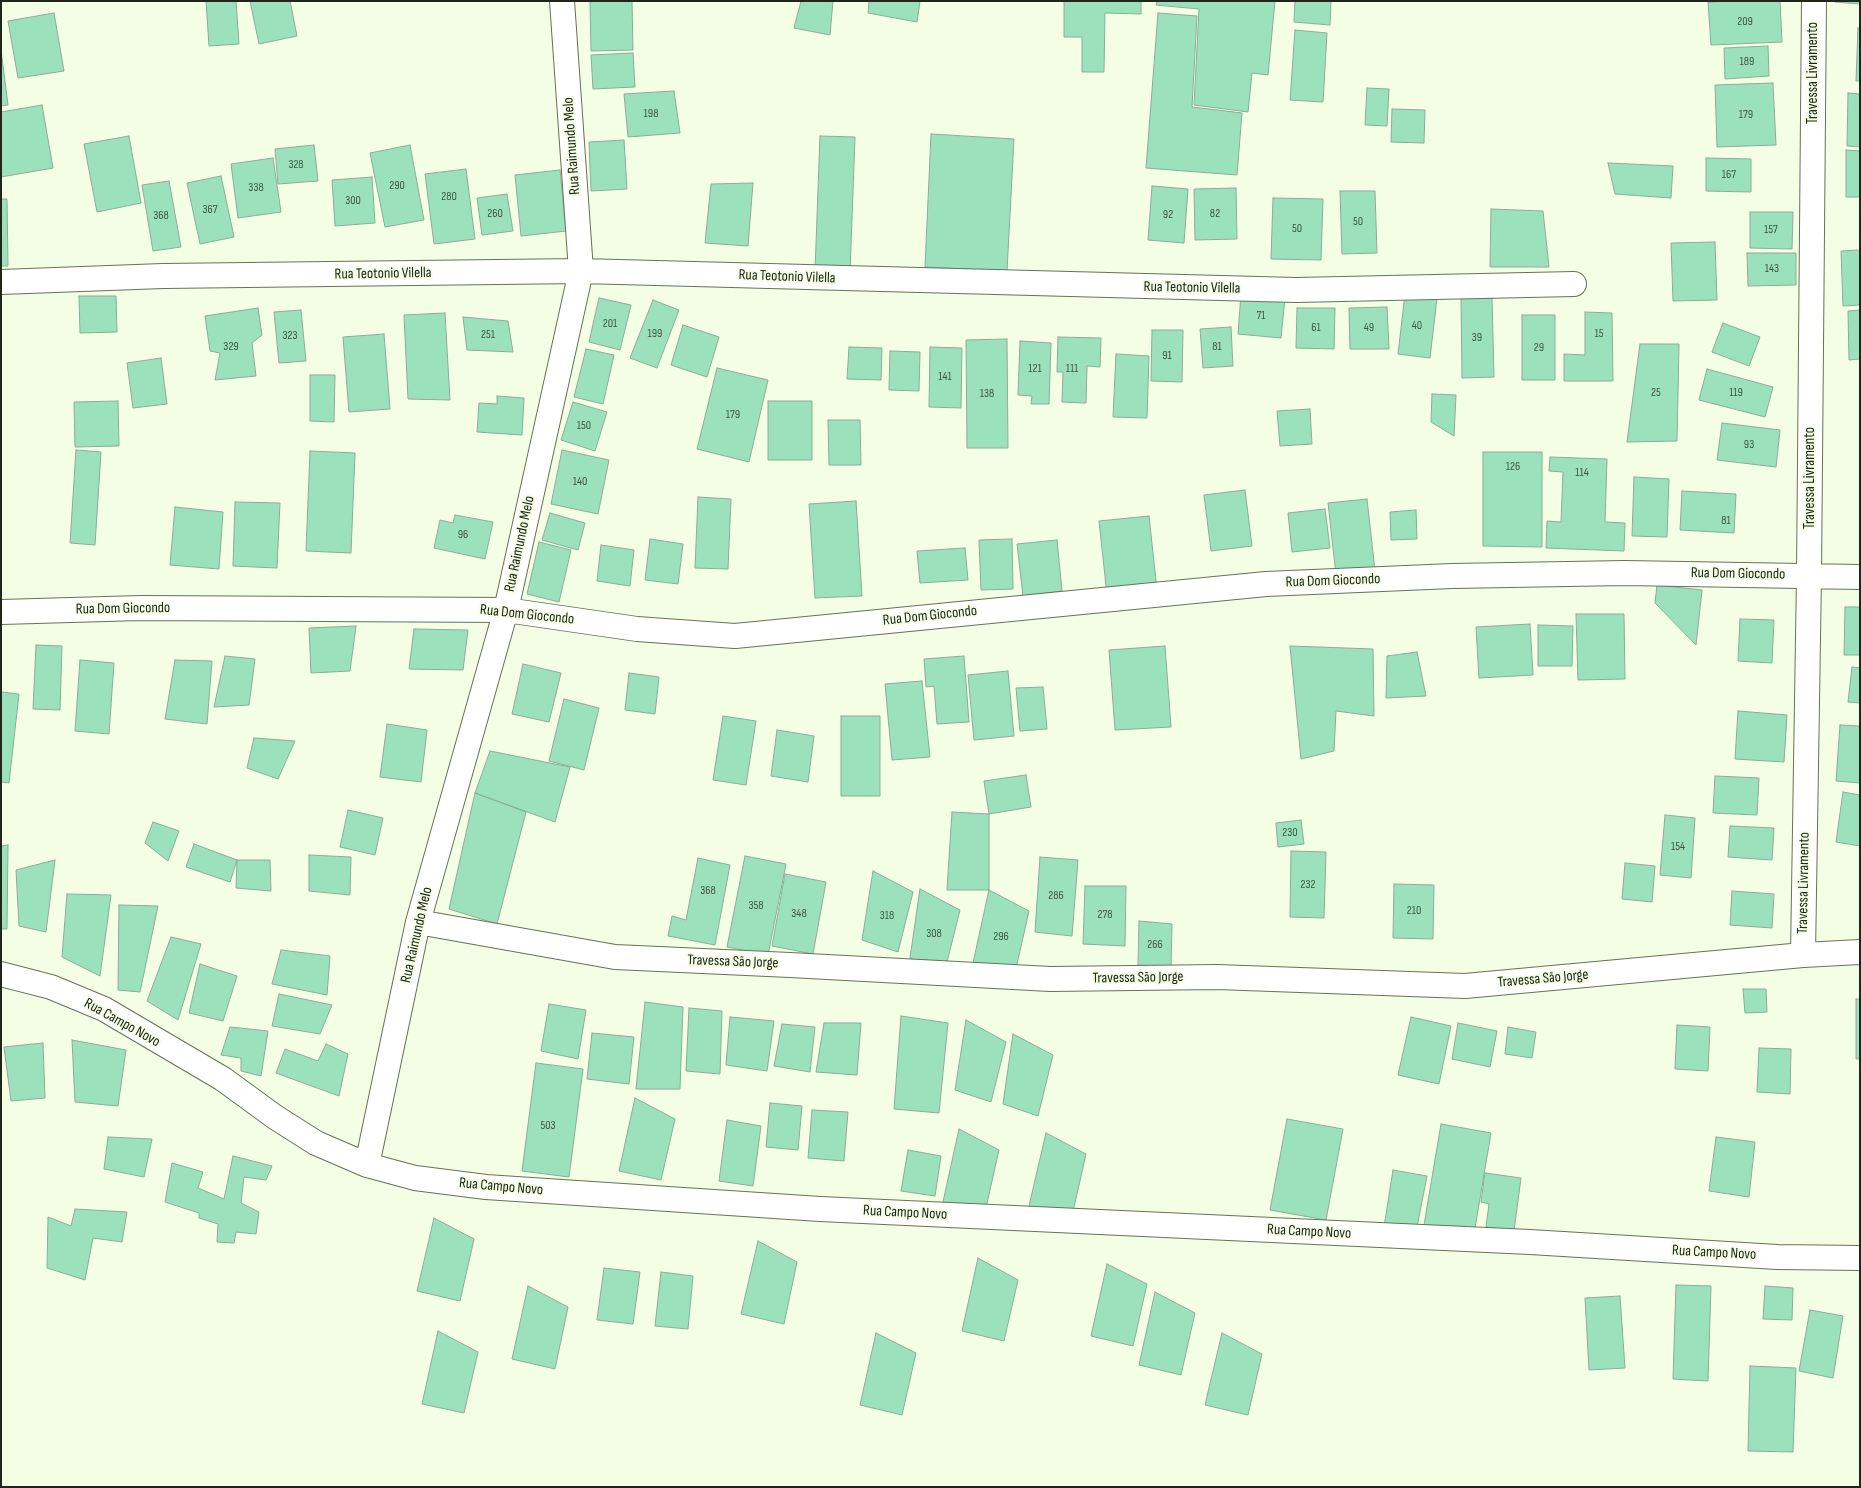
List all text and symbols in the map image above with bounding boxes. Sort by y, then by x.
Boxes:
house number: 209 [1737,15,1753,29]
street label: Travessa Livramento [1804,22,1822,124]
house number: 189 [1740,55,1754,69]
street label: Rua Raimundo Melo [560,97,584,195]
house number: 198 [644,107,658,121]
house number: 179 [1739,108,1753,122]
house number: 328 [288,158,304,172]
house number: 167 [1722,168,1736,182]
house number: 290 [389,179,405,193]
house number: 338 [248,181,264,195]
house number: 280 [441,190,457,204]
house number: 300 [345,194,361,208]
house number: 367 [202,203,218,217]
house number: 260 [487,207,503,221]
house number: 82 [1210,207,1220,221]
house number: 92 [1163,208,1173,222]
house number: 368 [153,209,169,223]
house number: 50 [1353,215,1363,229]
house number: 50 [1292,222,1302,236]
house number: 157 [1764,223,1778,237]
house number: 143 [1765,262,1779,276]
street label: Rua Teotonio Vilella [334,264,432,284]
street label: Rua Teotonio Vilella [738,266,836,288]
street label: Rua Teotonio Vilella [1143,278,1241,298]
house number: 71 [1256,309,1266,323]
house number: 201 [603,317,617,331]
house number: 40 [1412,319,1422,333]
house number: 61 [1311,321,1321,335]
house number: 49 [1364,321,1374,335]
house number: 199 [648,327,662,341]
house number: 15 [1594,327,1604,341]
house number: 251 [481,328,495,342]
house number: 323 [282,329,298,343]
house number: 39 [1472,331,1482,345]
house number: 329 [223,340,239,354]
house number: 81 [1212,340,1222,354]
house number: 29 [1534,341,1544,355]
house number: 91 [1162,349,1172,363]
house number: 121 [1028,362,1042,376]
house number: 111 [1066,362,1078,376]
house number: 141 [938,370,952,384]
house number: 25 [1651,386,1661,400]
house number: 119 [1729,386,1743,400]
house number: 138 [980,387,994,401]
house number: 179 [726,408,740,422]
house number: 150 [577,419,591,433]
street label: Travessa Livramento [1801,427,1819,529]
house number: 93 [1744,438,1754,452]
house number: 126 [1506,460,1520,474]
house number: 114 [1575,466,1589,480]
house number: 140 [573,475,587,489]
street label: Rua Raimundo Melo [501,494,539,594]
house number: 81 [1721,514,1731,528]
house number: 96 [458,528,468,542]
street label: Rua Dom Giocondo [1691,564,1785,584]
street label: Rua Dom Giocondo [1285,570,1381,592]
street label: Rua Dom Giocondo [76,599,170,619]
street label: Rua Dom Giocondo [479,601,575,629]
street label: Rua Dom Giocondo [882,602,978,630]
house number: 230 [1282,826,1298,840]
street label: Travessa Livramento [1794,832,1814,934]
house number: 154 [1671,840,1685,854]
house number: 232 [1301,878,1315,892]
house number: 368 [700,884,716,898]
street label: Rua Raimundo Melo [397,885,437,985]
house number: 286 [1048,889,1064,903]
house number: 358 [748,899,764,913]
house number: 210 [1407,904,1421,918]
house number: 348 [791,907,807,921]
house number: 278 [1098,908,1112,922]
house number: 318 [880,909,894,923]
house number: 308 [926,927,942,941]
house number: 296 [993,930,1009,944]
house number: 266 [1147,938,1163,952]
street label: Travessa São Jorge [687,951,779,973]
street label: Travessa São Jorge [1497,966,1589,992]
street label: Travessa São Jorge [1092,968,1184,988]
street label: Rua Campo Novo [81,995,163,1051]
house number: 503 [540,1119,556,1133]
street label: Rua Campo Novo [458,1174,544,1200]
street label: Rua Campo Novo [862,1202,948,1224]
street label: Rua Campo Novo [1266,1221,1352,1243]
street label: Rua Campo Novo [1671,1242,1757,1264]

